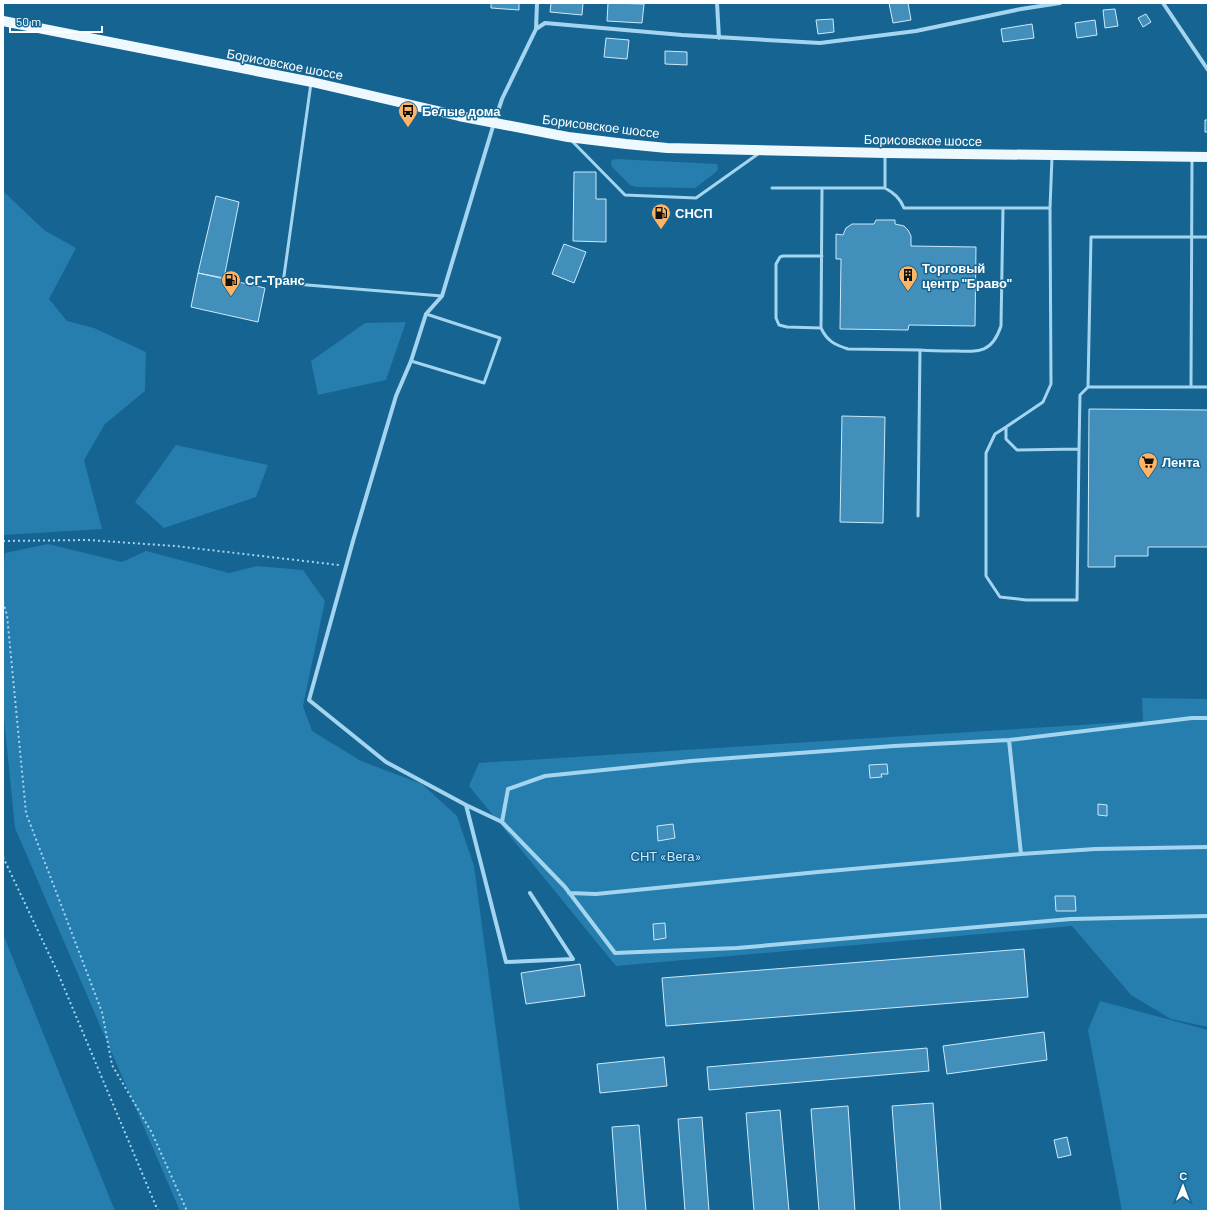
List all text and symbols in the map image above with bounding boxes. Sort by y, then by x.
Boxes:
scale bar [10,8,102,34]
text: 50 m [16,14,41,28]
street label: Борисовское шоссе [225,45,345,83]
bus stop icon: Белые дома [397,100,419,128]
place label: Белые дома [422,103,501,119]
street label: Борисовское шоссе [541,111,661,141]
street label: Борисовское шоссе [864,131,982,149]
fuel station icon: СНСП [650,202,672,230]
place label: СНСП [675,205,713,221]
place label: Торговый центр "Браво" [922,260,1012,291]
building icon: Торговый центр "Браво" [897,264,919,292]
fuel station icon: СГ-Транс [220,269,242,297]
place label: СГ-Транс [245,272,305,288]
supermarket icon: Лента [1137,451,1159,479]
place label: Лента [1162,454,1201,470]
park label: СНТ «Вега» [631,848,701,864]
north arrow [1163,1166,1203,1206]
text: С [1179,1169,1187,1182]

